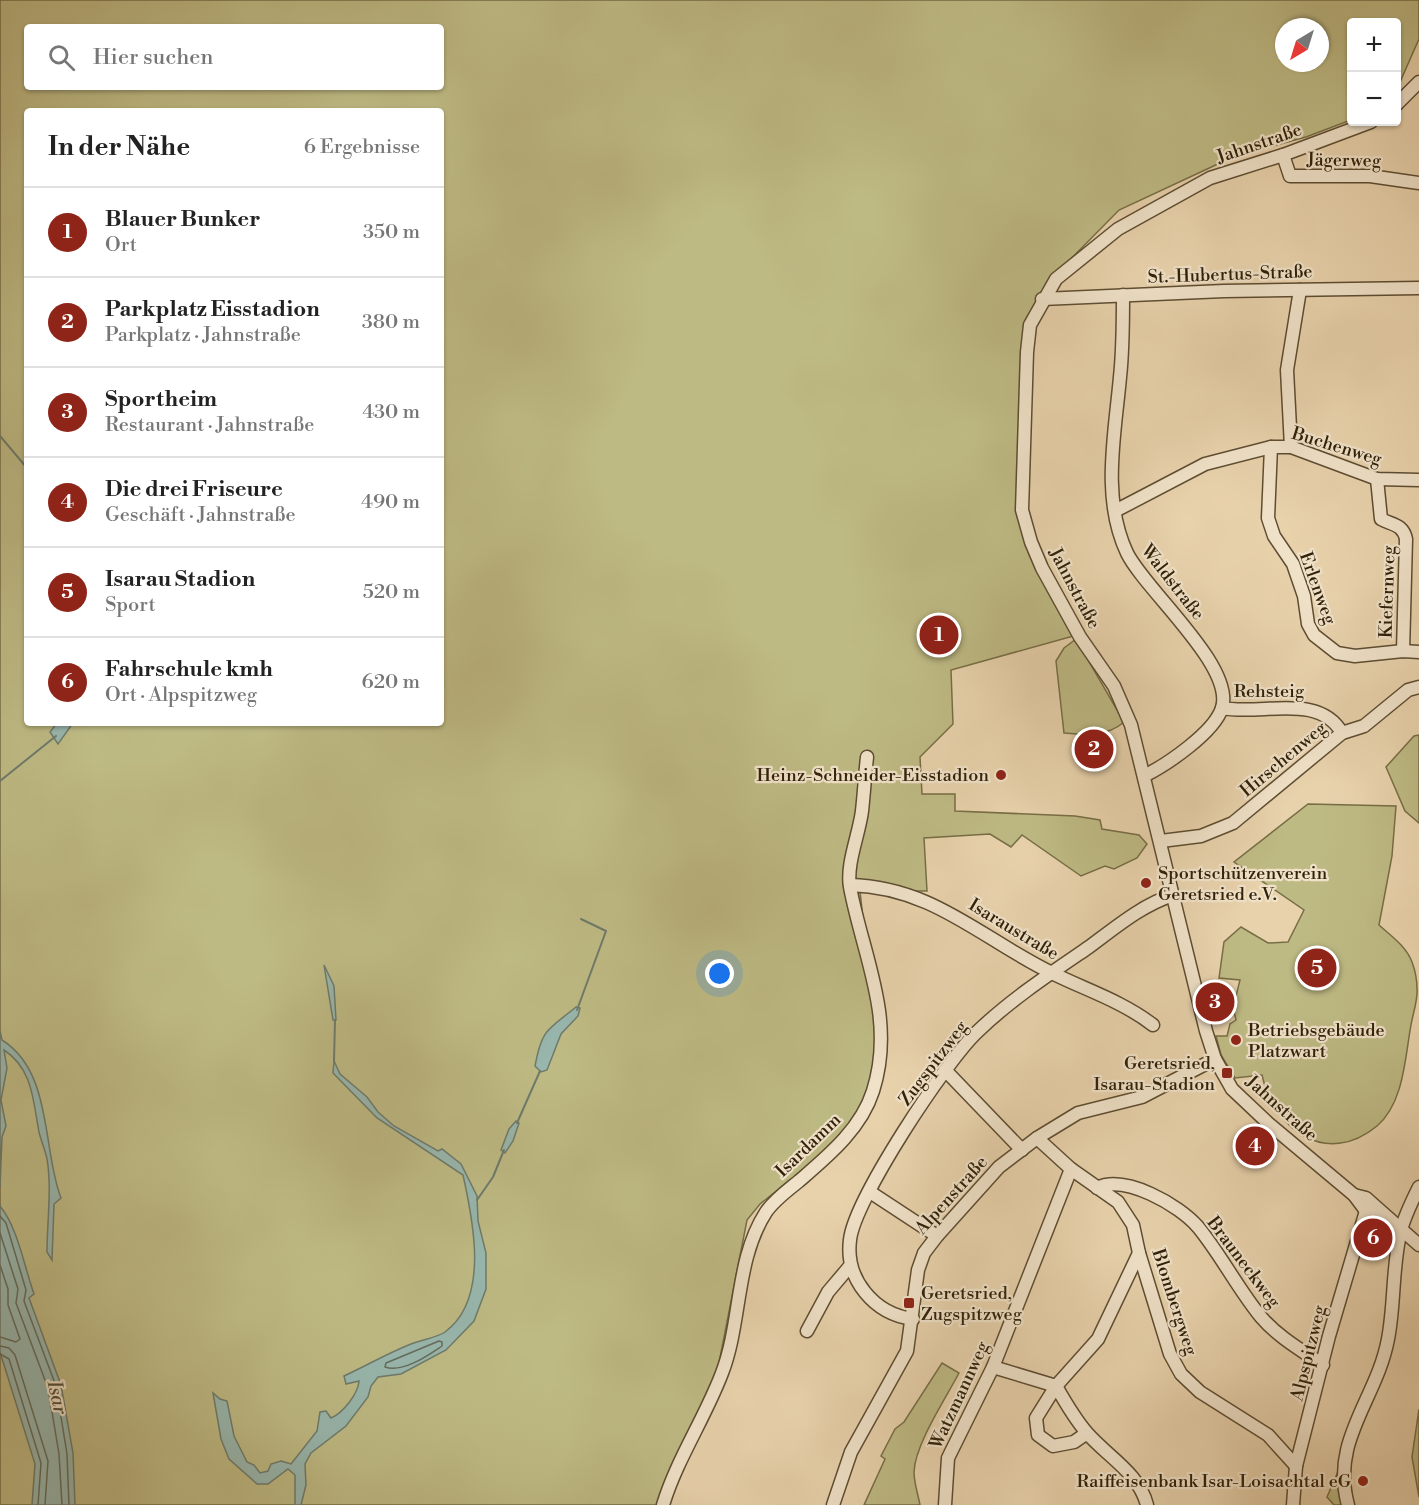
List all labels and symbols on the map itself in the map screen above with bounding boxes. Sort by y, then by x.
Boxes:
north arrow [1275,18,1329,72]
street label: Jahnstraße [1213,118,1305,169]
street label: Jägerweg [1306,148,1382,173]
street label: St.-Hubertus-Straße [1147,260,1313,289]
street label: Buchenweg [1288,422,1385,471]
street label: Waldstraße [1135,539,1209,625]
street label: Jahnstraße [1043,543,1106,633]
street label: Kiefernweg [1374,545,1401,639]
street label: Erlenweg [1294,549,1342,628]
pin: 1 [920,612,958,658]
street label: Rehsteig [1234,680,1305,703]
street label: Hirschenweg [1235,716,1332,802]
pin: 2 [1074,726,1114,771]
place label: Heinz-Schneider-Eisstadion [757,764,989,787]
marker: Heinz-Schneider-Eisstadion [994,768,1008,782]
place label: Sportschützenverein Geretsried e.V. [1158,862,1327,906]
marker: Sportschützenverein Geretsried e.V. [1139,876,1153,890]
street label: Isaraustraße [964,893,1063,965]
pin: 5 [1298,946,1336,990]
your location [705,959,734,988]
pin: 3 [1196,980,1234,1024]
street label: Zugspitzweg [894,1016,973,1111]
place label: Betriebsgebäude Platzwart [1247,1019,1385,1063]
marker: Betriebsgebäude Platzwart [1229,1033,1243,1047]
place label: Geretsried, Isarau-Stadion [1093,1052,1215,1096]
marker: Geretsried, Isarau-Stadion [1220,1066,1234,1080]
street label: Jahnstraße [1240,1070,1322,1147]
street label: Isardamm [771,1108,846,1182]
pin: 4 [1236,1124,1274,1168]
street label: Alpenstraße [909,1151,993,1240]
street label: Brauneckweg [1201,1211,1286,1313]
pin: 6 [1354,1216,1392,1260]
street label: Blombergweg [1146,1245,1203,1359]
place label: Geretsried, Zugspitzweg [921,1282,1023,1326]
marker: Geretsried, Zugspitzweg [902,1296,916,1310]
street label: Alpspitzweg [1285,1302,1332,1404]
street label: Watzmannweg [924,1337,995,1454]
water label: Isar [41,1377,72,1417]
place label: Raiffeisenbank Isar-Loisachtal eG [1076,1470,1352,1493]
marker: Raiffeisenbank Isar-Loisachtal eG [1356,1474,1370,1488]

